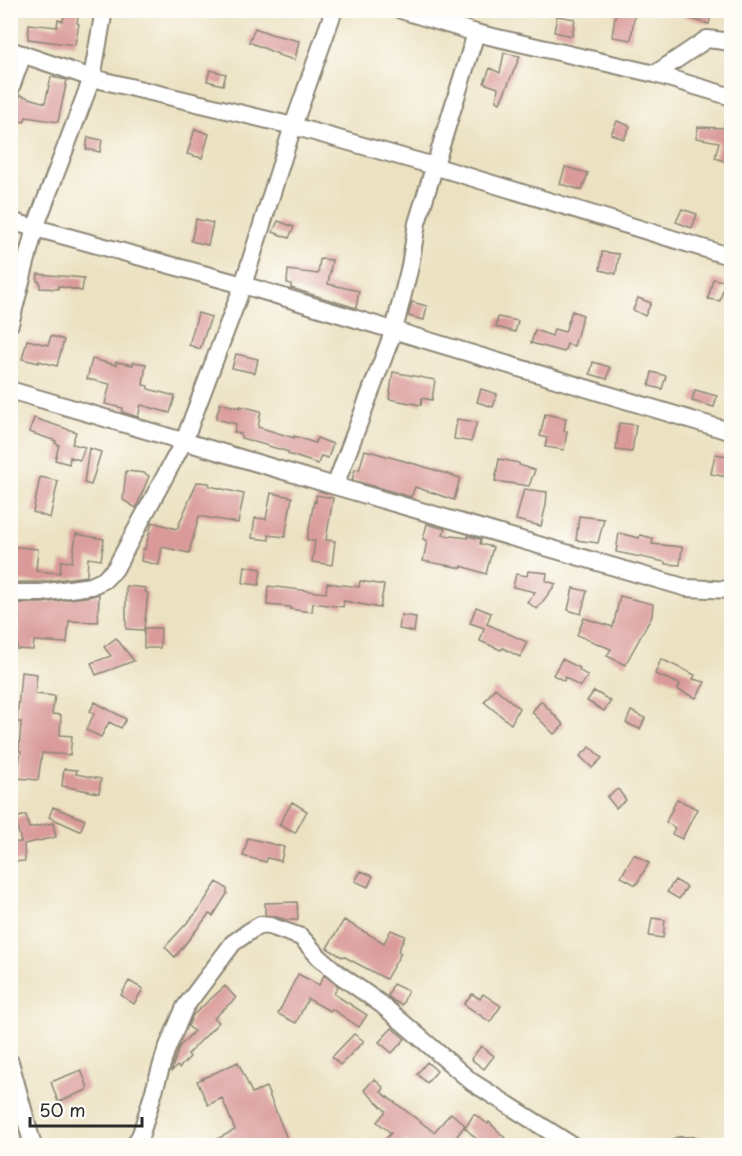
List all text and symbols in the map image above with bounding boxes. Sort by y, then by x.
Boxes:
scale bar [30,1090,142,1128]
text: 50 m [39,1096,86,1123]

